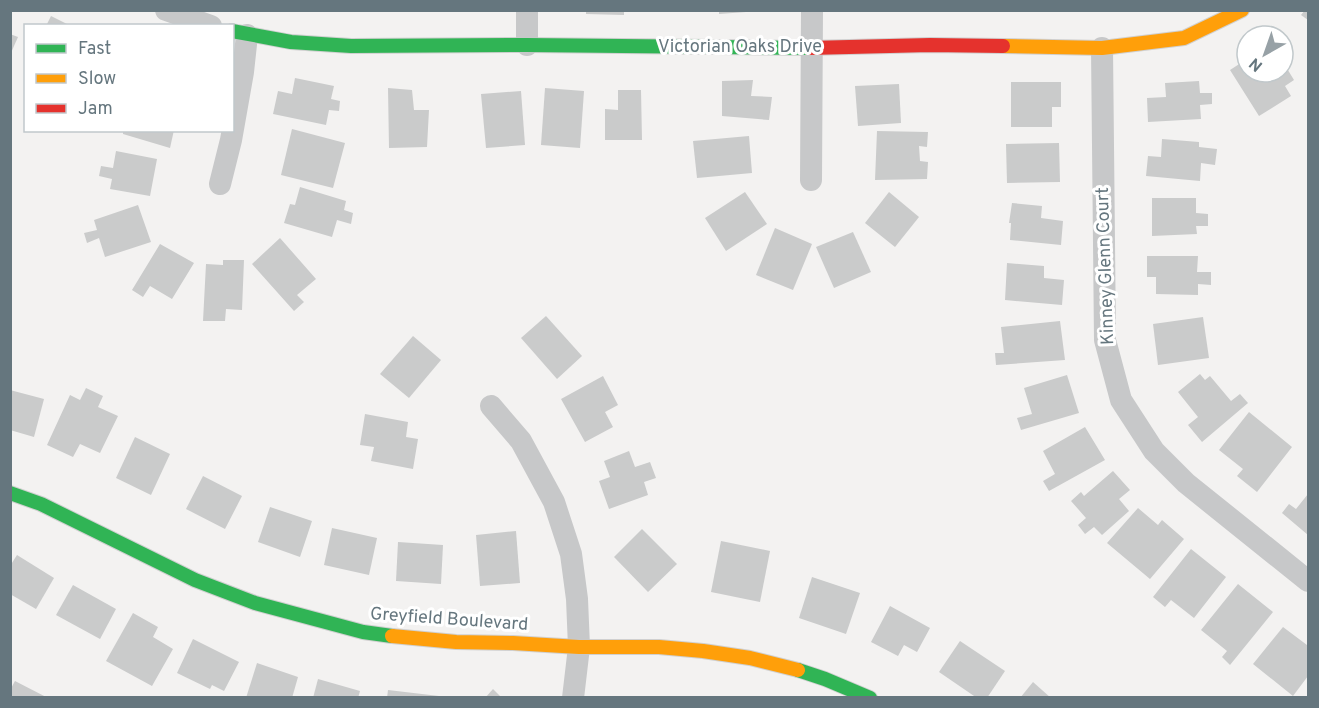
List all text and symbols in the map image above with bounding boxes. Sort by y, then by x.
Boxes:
legend [24,24,234,132]
north arrow [1235,24,1295,84]
street label: Victorian Oaks Drive [658,36,822,59]
text: Fast [78,38,111,61]
text: N [1246,53,1267,75]
text: Slow [78,68,116,91]
text: Jam [78,98,113,121]
street label: Kinney Glenn Court [1092,187,1120,345]
street label: Greyfield Boulevard [369,603,529,637]

